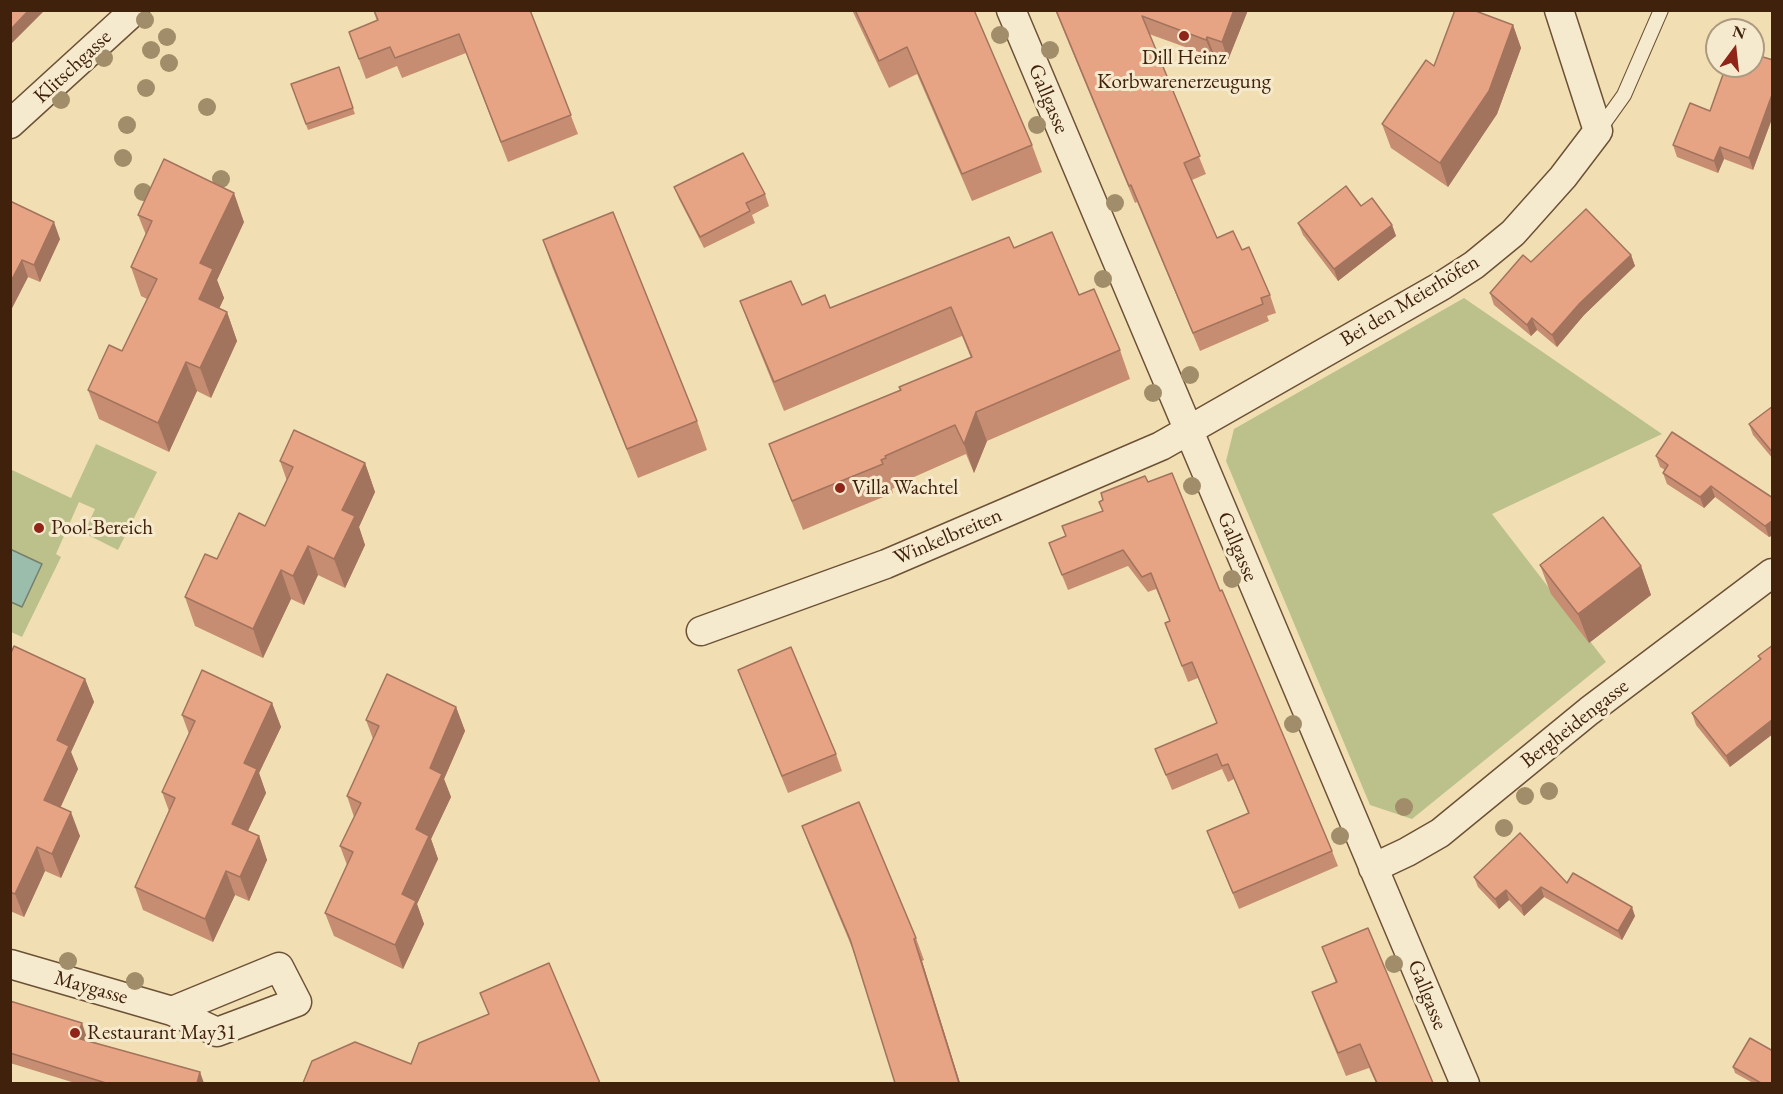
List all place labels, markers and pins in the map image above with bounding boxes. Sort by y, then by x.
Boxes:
marker: Dill Heinz Korbwarenerzeugung [1177,29,1191,43]
place label: Dill Heinz Korbwarenerzeugung [1097,45,1271,95]
place label: Villa Wachtel [852,475,958,501]
marker: Villa Wachtel [833,481,847,495]
place label: Pool-Bereich [51,515,153,541]
marker: Pool-Bereich [32,521,46,535]
place label: Restaurant May31 [87,1020,236,1046]
marker: Restaurant May31 [68,1026,82,1040]

